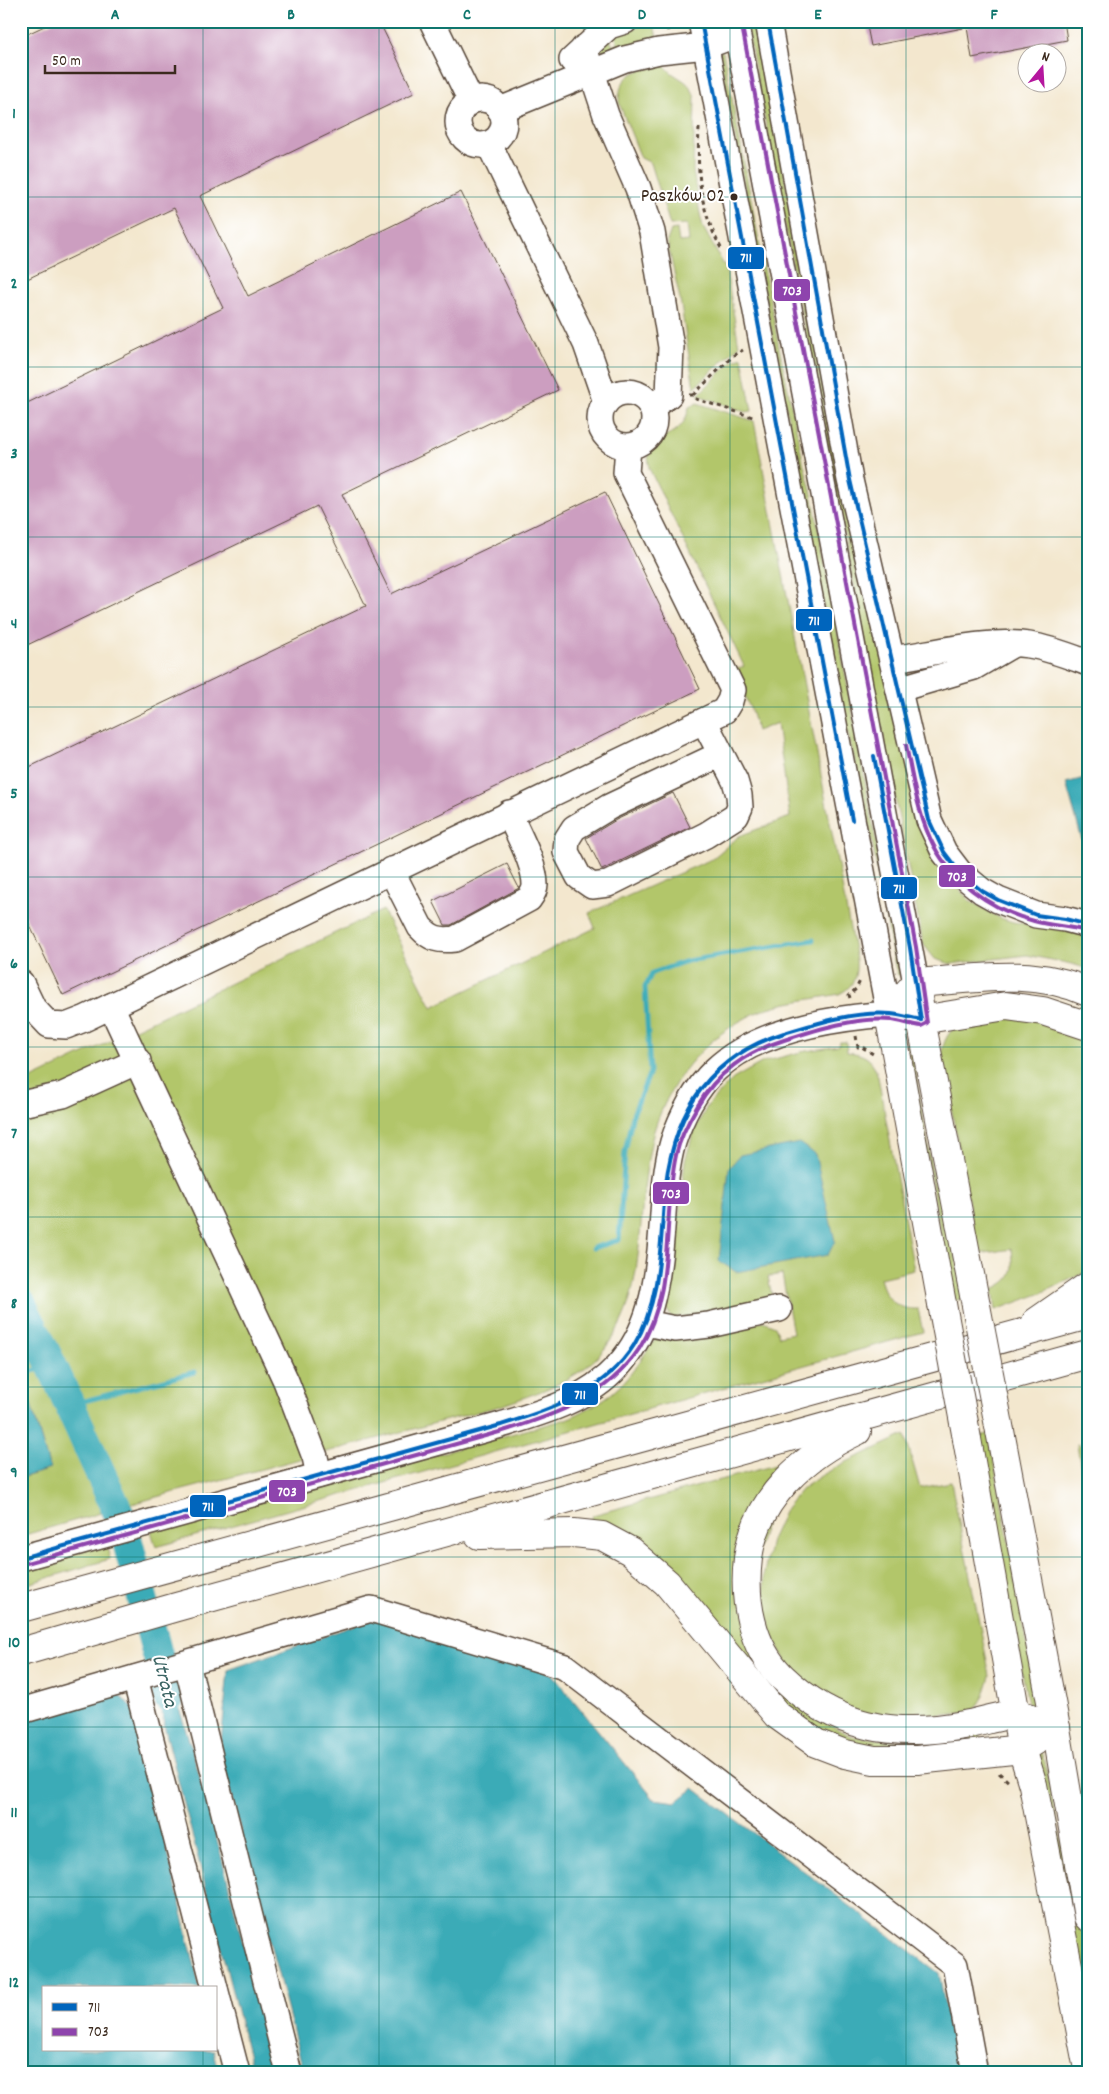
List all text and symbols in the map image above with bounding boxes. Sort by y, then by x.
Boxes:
text: A [111,4,120,27]
text: B [287,4,295,27]
text: C [463,4,471,27]
text: D [638,4,647,27]
text: E [814,4,822,27]
text: F [990,4,998,27]
scale bar [45,42,175,74]
north arrow [1016,42,1066,92]
text: N [1039,47,1052,68]
text: 50 m [52,51,81,73]
text: 1 [12,103,16,126]
place label: Paszków 02 [641,184,725,211]
marker: Paszków 02 [729,192,739,202]
line badge: 711 [727,246,765,270]
text: 711 [740,249,752,269]
text: 2 [11,273,18,296]
line badge: 703 [773,278,811,302]
text: 703 [782,282,802,302]
text: 3 [10,443,18,466]
line badge: 711 [795,608,833,632]
text: 711 [808,612,820,632]
text: 4 [11,613,17,636]
text: 5 [10,783,18,806]
line badge: 703 [938,864,976,888]
text: 703 [947,868,967,888]
line badge: 711 [880,876,918,900]
text: 711 [893,880,905,900]
text: 6 [10,953,18,976]
text: 7 [11,1123,17,1146]
line badge: 703 [652,1181,690,1205]
text: 703 [661,1185,681,1205]
text: 8 [11,1293,18,1316]
line badge: 711 [561,1382,599,1406]
text: 711 [574,1386,586,1406]
text: 9 [10,1462,18,1485]
line badge: 703 [268,1479,306,1503]
text: 703 [277,1483,297,1503]
line badge: 711 [189,1494,227,1518]
text: 711 [202,1498,214,1518]
text: 10 [8,1632,20,1655]
water label: Utrata [142,1652,184,1712]
text: 11 [10,1802,18,1825]
text: 12 [9,1972,19,1995]
legend [42,1986,218,2052]
text: 711 [88,1998,100,2020]
text: 703 [88,2022,109,2044]

